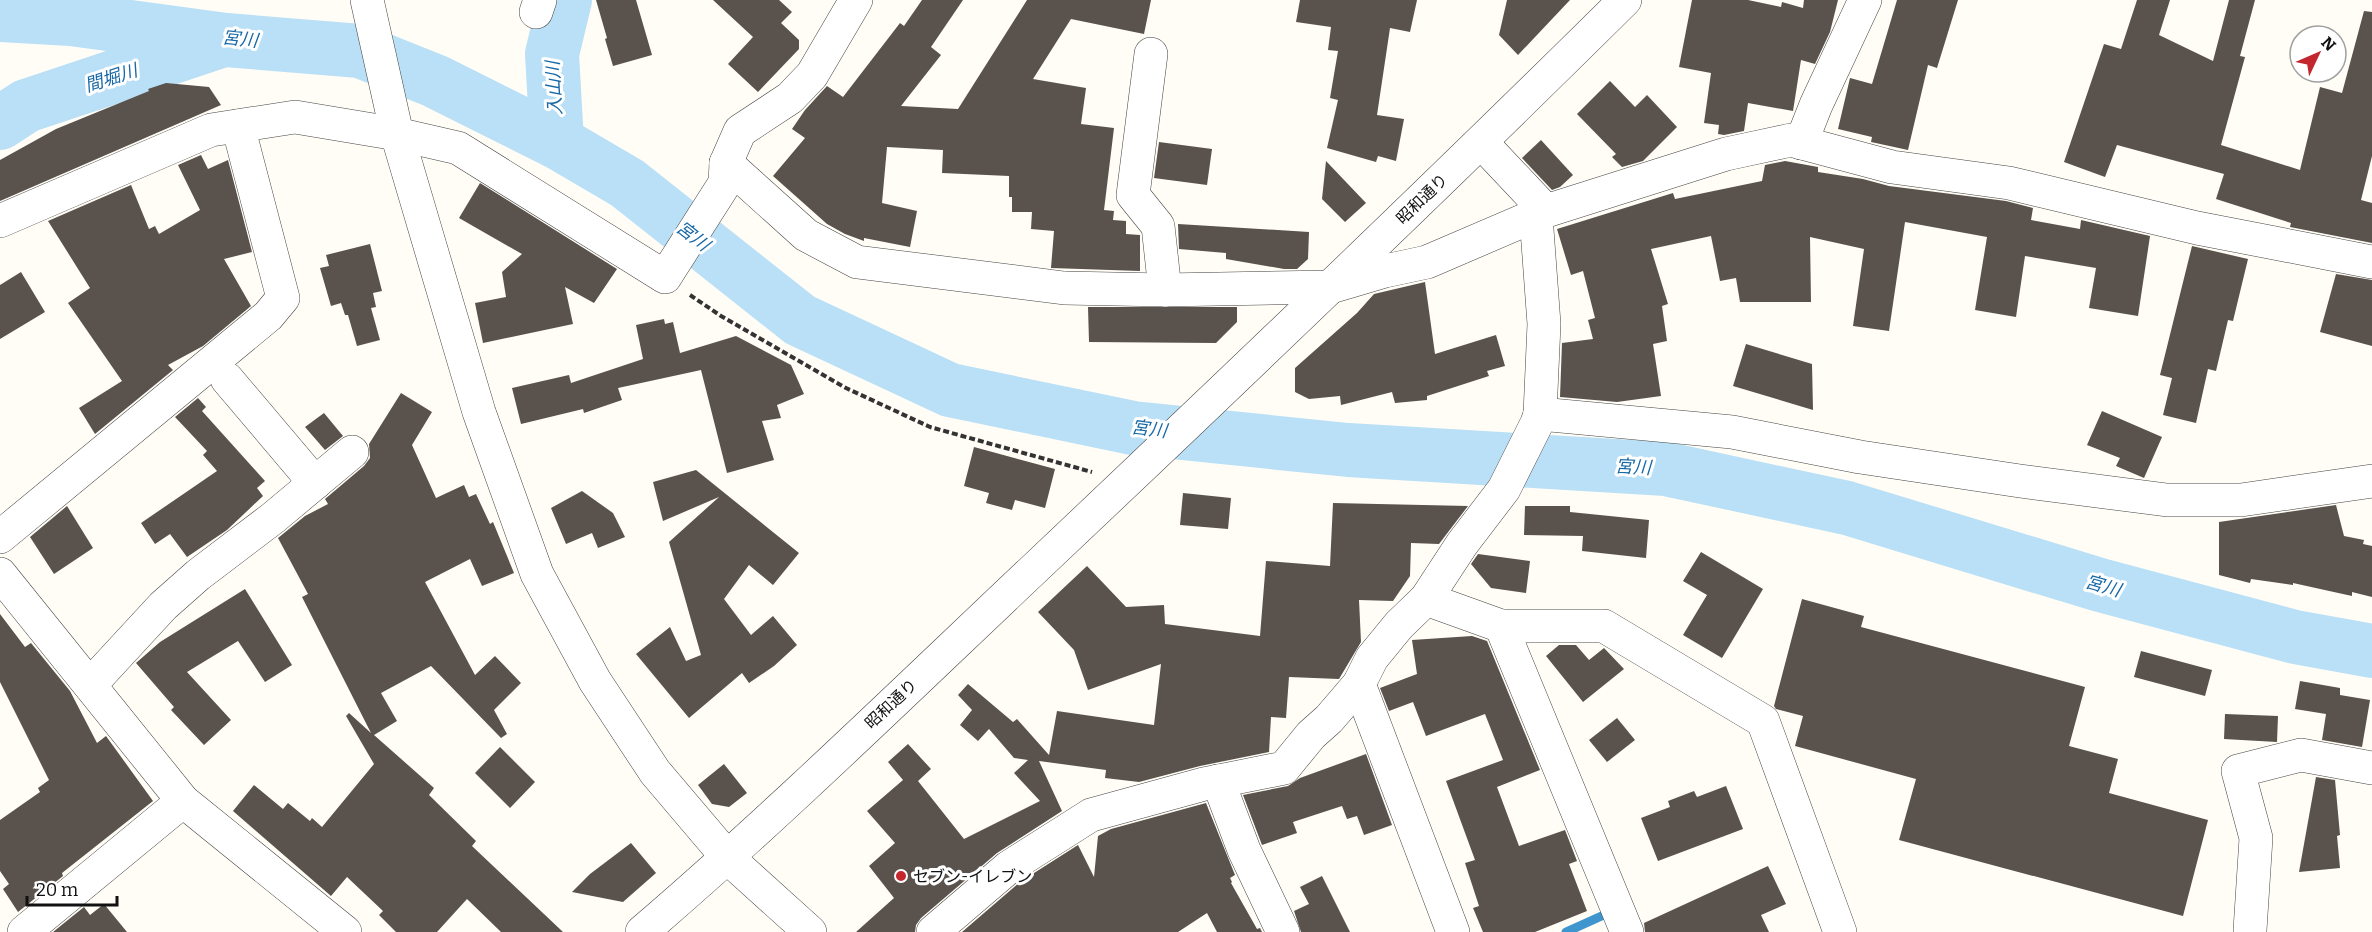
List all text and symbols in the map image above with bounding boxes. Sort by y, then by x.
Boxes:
north arrow [2288,24,2348,84]
water label: 宮川 [221,26,261,52]
text: N [2317,33,2340,55]
water label: 入山川 [541,58,566,116]
water label: 間堀川 [82,59,142,97]
street label: 昭和通り [1392,170,1452,228]
water label: 宮川 [672,216,716,257]
water label: 宮川 [1130,416,1170,442]
water label: 宮川 [1614,455,1654,479]
water label: 宮川 [2083,570,2125,602]
street label: 昭和通り [861,675,921,733]
place label: セブン-イレブン [913,867,1032,886]
scale bar [27,869,117,907]
marker: セブン-イレブン [894,869,908,883]
text: 20 m [36,879,78,901]

